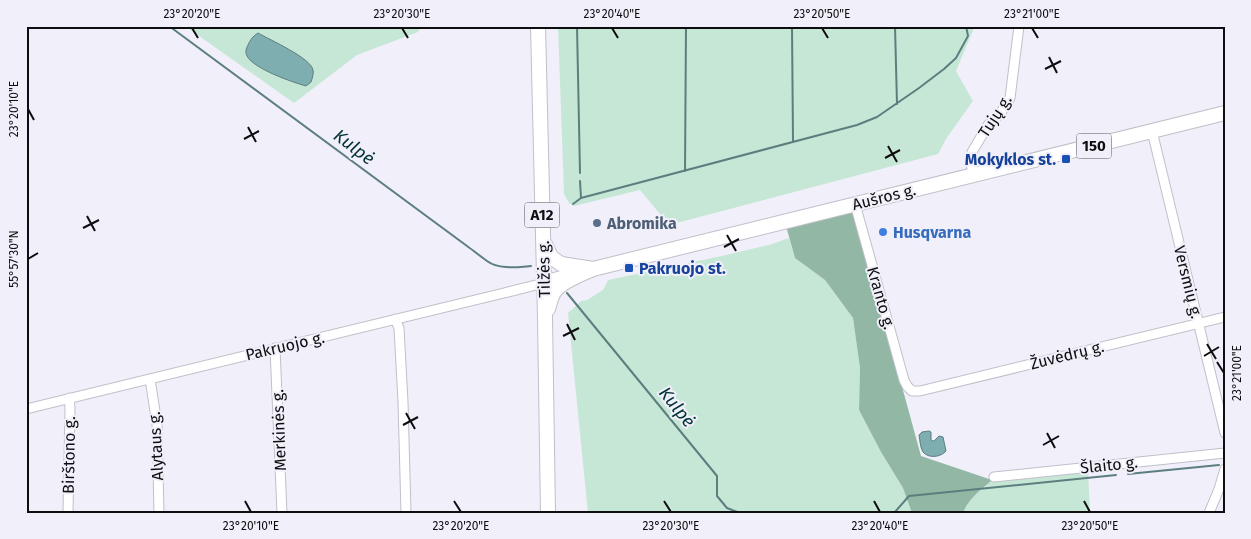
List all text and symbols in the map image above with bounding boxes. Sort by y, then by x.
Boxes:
text: 23°20'20"E [163,7,221,21]
text: 23°20'30"E [373,7,431,21]
text: 23°20'40"E [584,7,640,21]
text: 23°20'50"E [793,7,851,21]
text: 23°21'00"E [1004,7,1060,21]
text: 23°20'10"E [7,81,21,137]
street label: Tujų g. [974,91,1016,141]
water label: Kulpė [329,124,379,170]
road number: 150 [1076,134,1112,158]
place label: Mokyklos st. [965,150,1056,169]
marker: Mokyklos st. [1060,153,1072,165]
street label: Aušros g. [850,180,918,214]
road number: A12 [524,202,560,228]
place label: Abromika [606,214,677,233]
marker: Abromika [591,217,603,229]
place label: Husqvarna [893,223,971,242]
marker: Husqvarna [877,226,889,238]
text: 55°57'30"N [7,230,21,288]
street label: Tilžės g. [534,240,554,298]
street label: Versmių g. [1170,244,1206,321]
place label: Pakruojo st. [639,259,726,278]
marker: Pakruojo st. [623,262,635,274]
street label: Kranto g. [863,264,899,332]
street label: Pakruojo g. [244,328,326,364]
street label: Žuvėdrų g. [1028,336,1106,373]
text: 23°21'00"E [1230,345,1244,401]
water label: Kulpė [654,382,700,432]
street label: Merkinės g. [268,389,290,471]
street label: Alytaus g. [145,411,167,481]
street label: Birštono g. [59,416,79,494]
street label: Šlaito g. [1079,452,1139,477]
text: 23°20'10"E [223,519,279,533]
text: 23°20'20"E [432,519,490,533]
text: 23°20'30"E [642,519,700,533]
text: 23°20'40"E [852,519,908,533]
text: 23°20'50"E [1061,519,1119,533]

